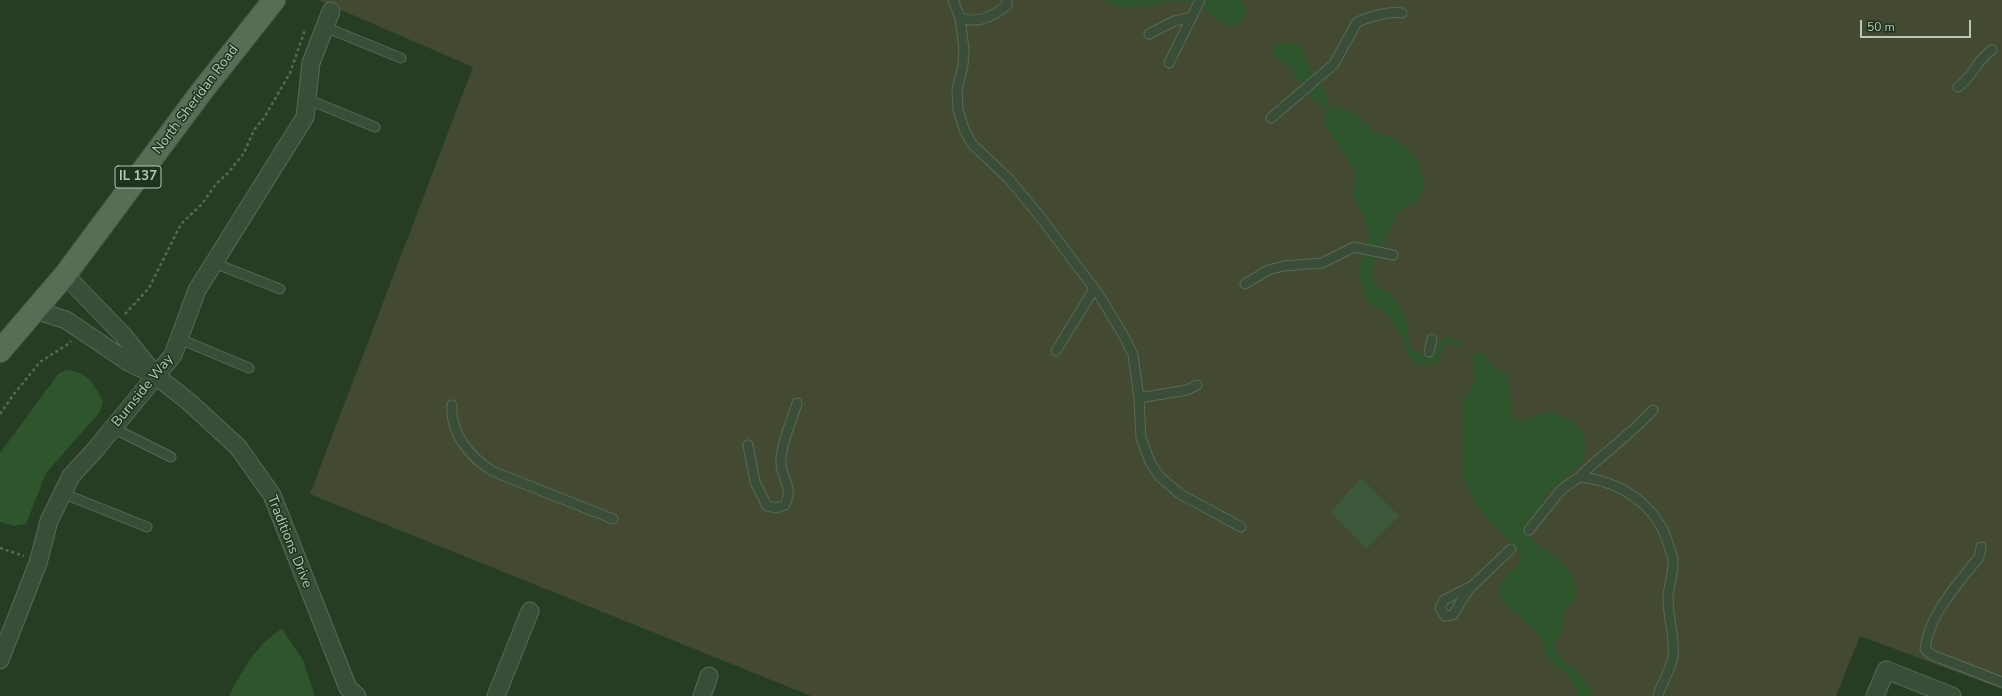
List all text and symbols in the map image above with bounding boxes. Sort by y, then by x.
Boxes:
scale bar [1862,12,1973,38]
text: 50 m [1867,19,1895,35]
street label: North Sheridan Road [150,42,242,158]
road number: IL 137 [115,166,161,188]
street label: Burnside Way [109,351,177,431]
street label: Traditions Drive [263,493,315,591]

